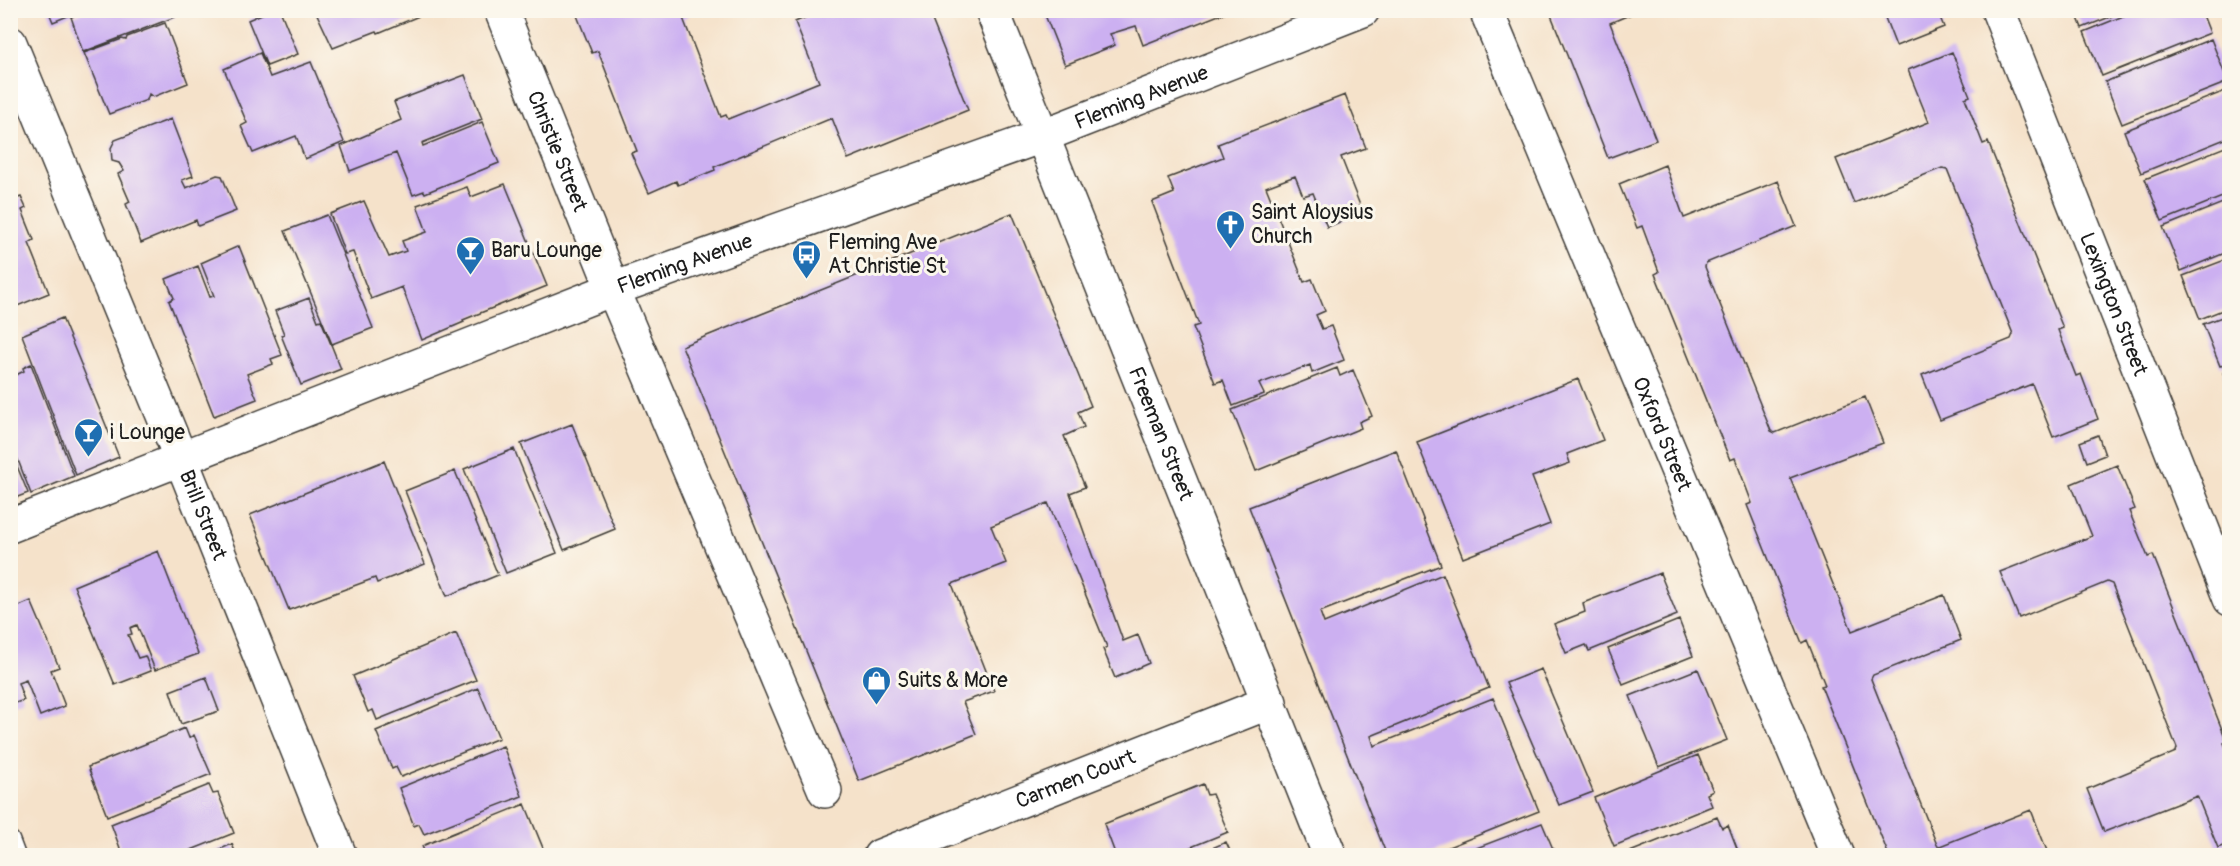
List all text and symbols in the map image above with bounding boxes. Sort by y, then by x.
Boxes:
street label: Fleming Avenue [1070,58,1213,135]
street label: Christie Street [521,87,594,216]
place label: Saint Aloysius Church [1251,199,1374,250]
church icon: Saint Aloysius Church [1214,208,1246,250]
street label: Fleming Avenue [613,227,757,300]
street label: Lexington Street [2073,228,2154,380]
place label: Fleming Ave At Christie St [828,229,946,280]
bar icon: Baru Lounge [454,234,486,276]
place label: Baru Lounge [491,237,602,264]
bus stop icon: Fleming Ave At Christie St [791,238,823,280]
street label: Freeman Street [1122,363,1200,505]
street label: Oxford Street [1627,373,1698,495]
bar icon: i Lounge [73,416,105,458]
place label: i Lounge [110,419,185,446]
street label: Brill Street [173,466,234,564]
shop icon: Suits & More [860,664,892,706]
place label: Suits & More [897,667,1008,694]
street label: Carmen Court [1012,743,1139,815]

